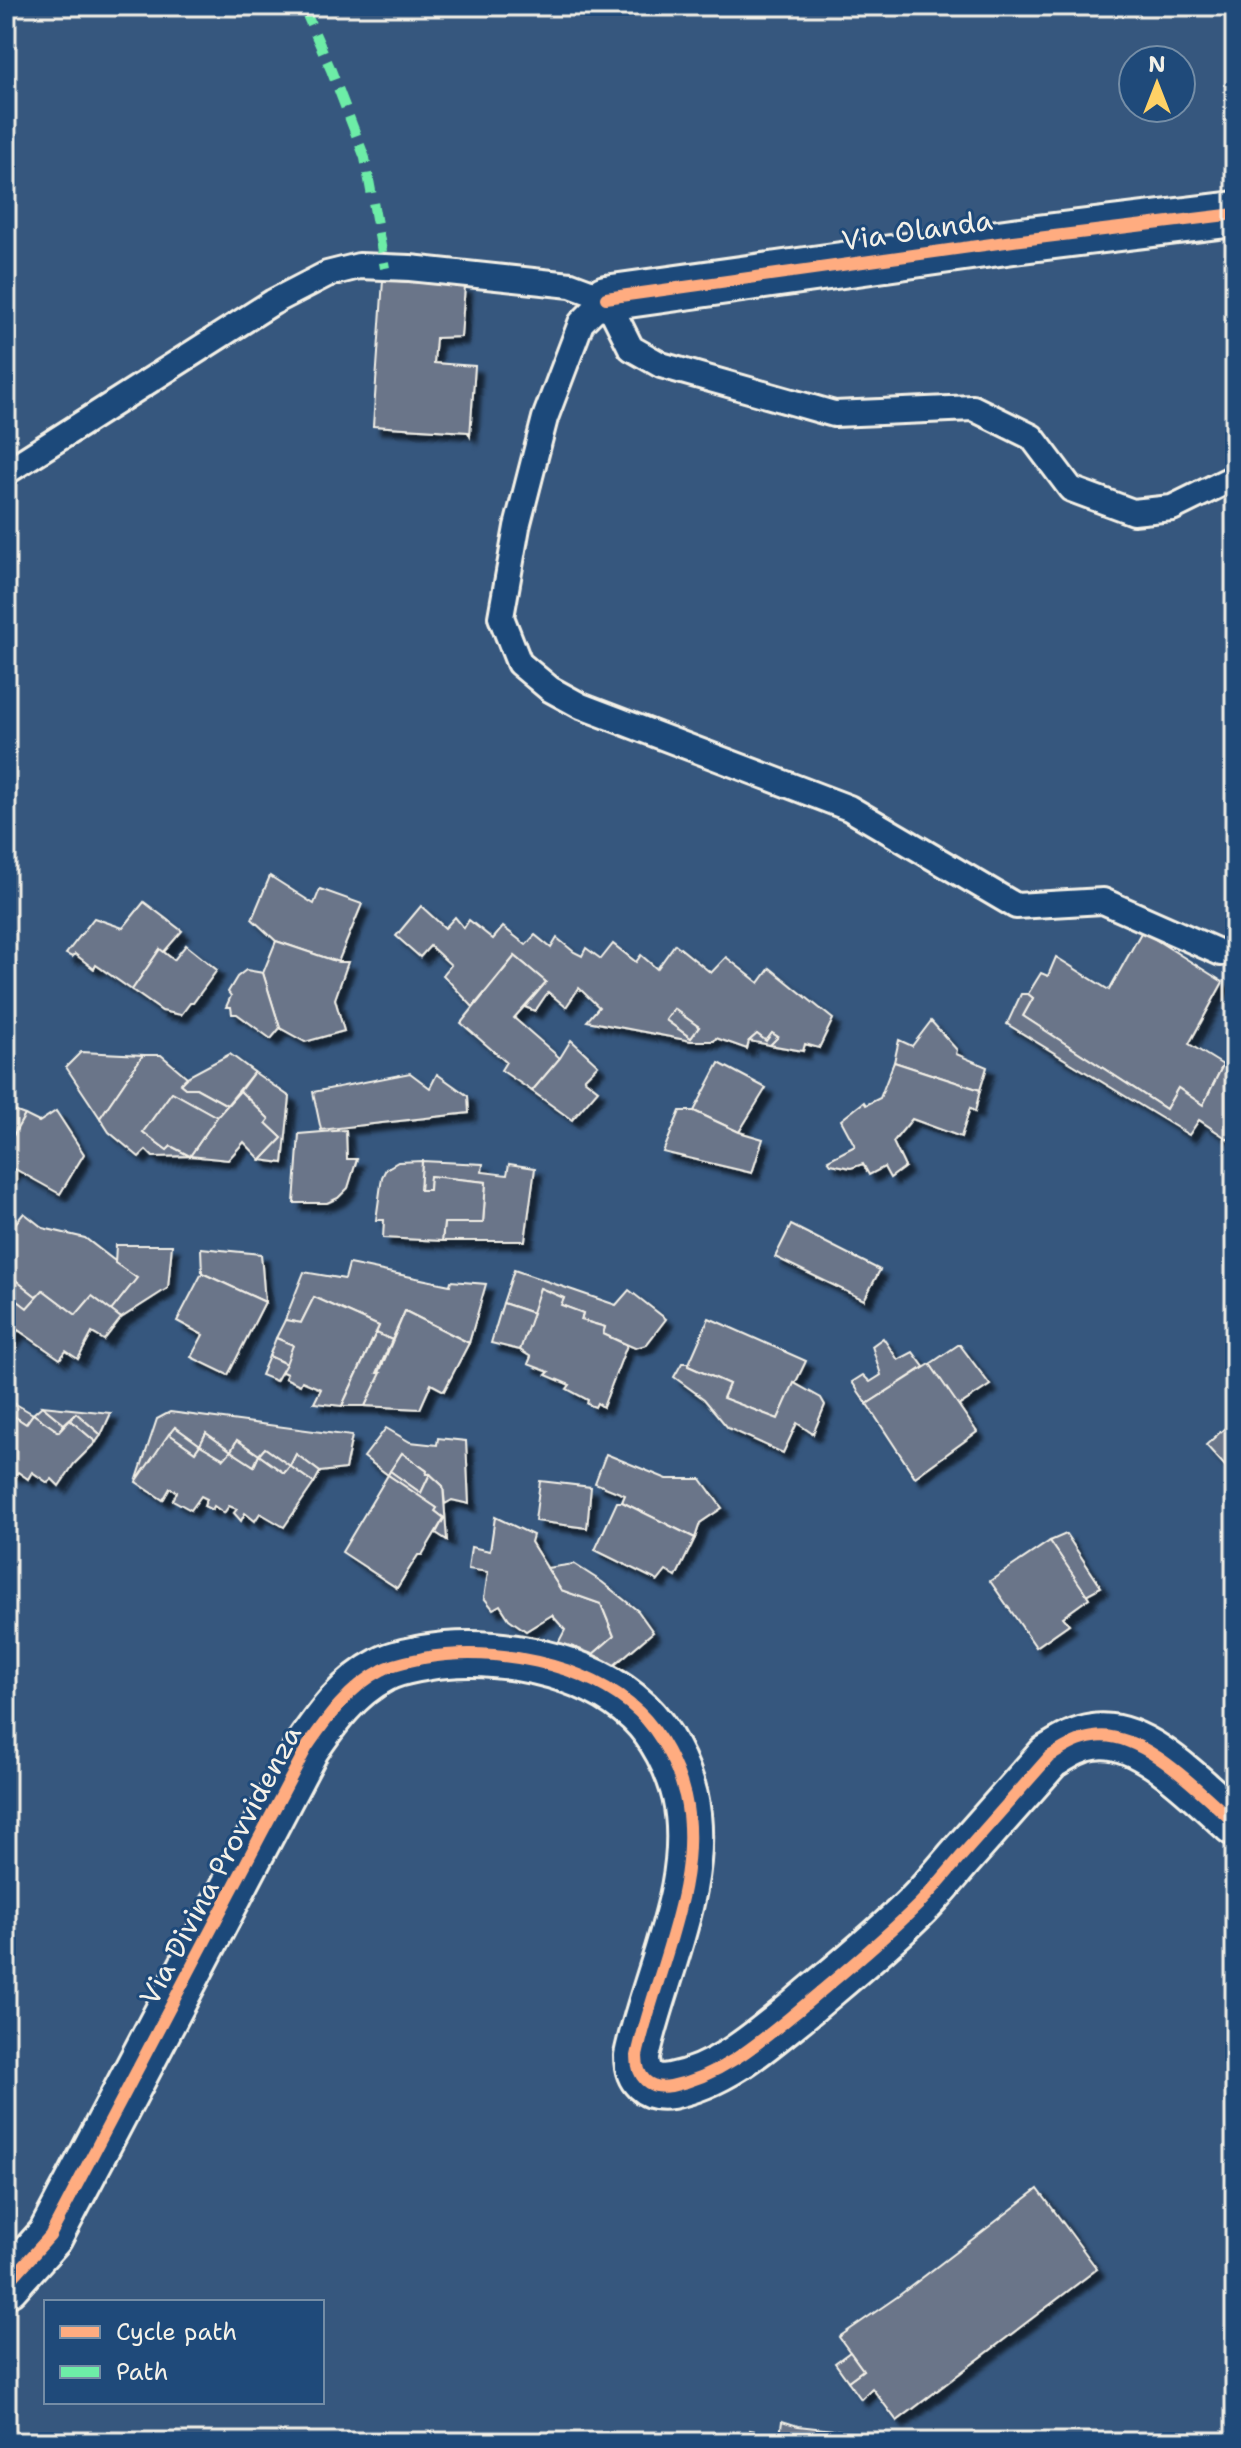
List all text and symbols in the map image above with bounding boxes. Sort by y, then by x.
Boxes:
north arrow [1117,44,1197,124]
text: N [1148,50,1166,79]
street label: Via Olanda [839,201,995,259]
street label: Via Divina Provvidenza [130,1718,310,2012]
legend [44,2300,324,2404]
text: Cycle path [116,2316,237,2348]
text: Path [116,2356,168,2388]

